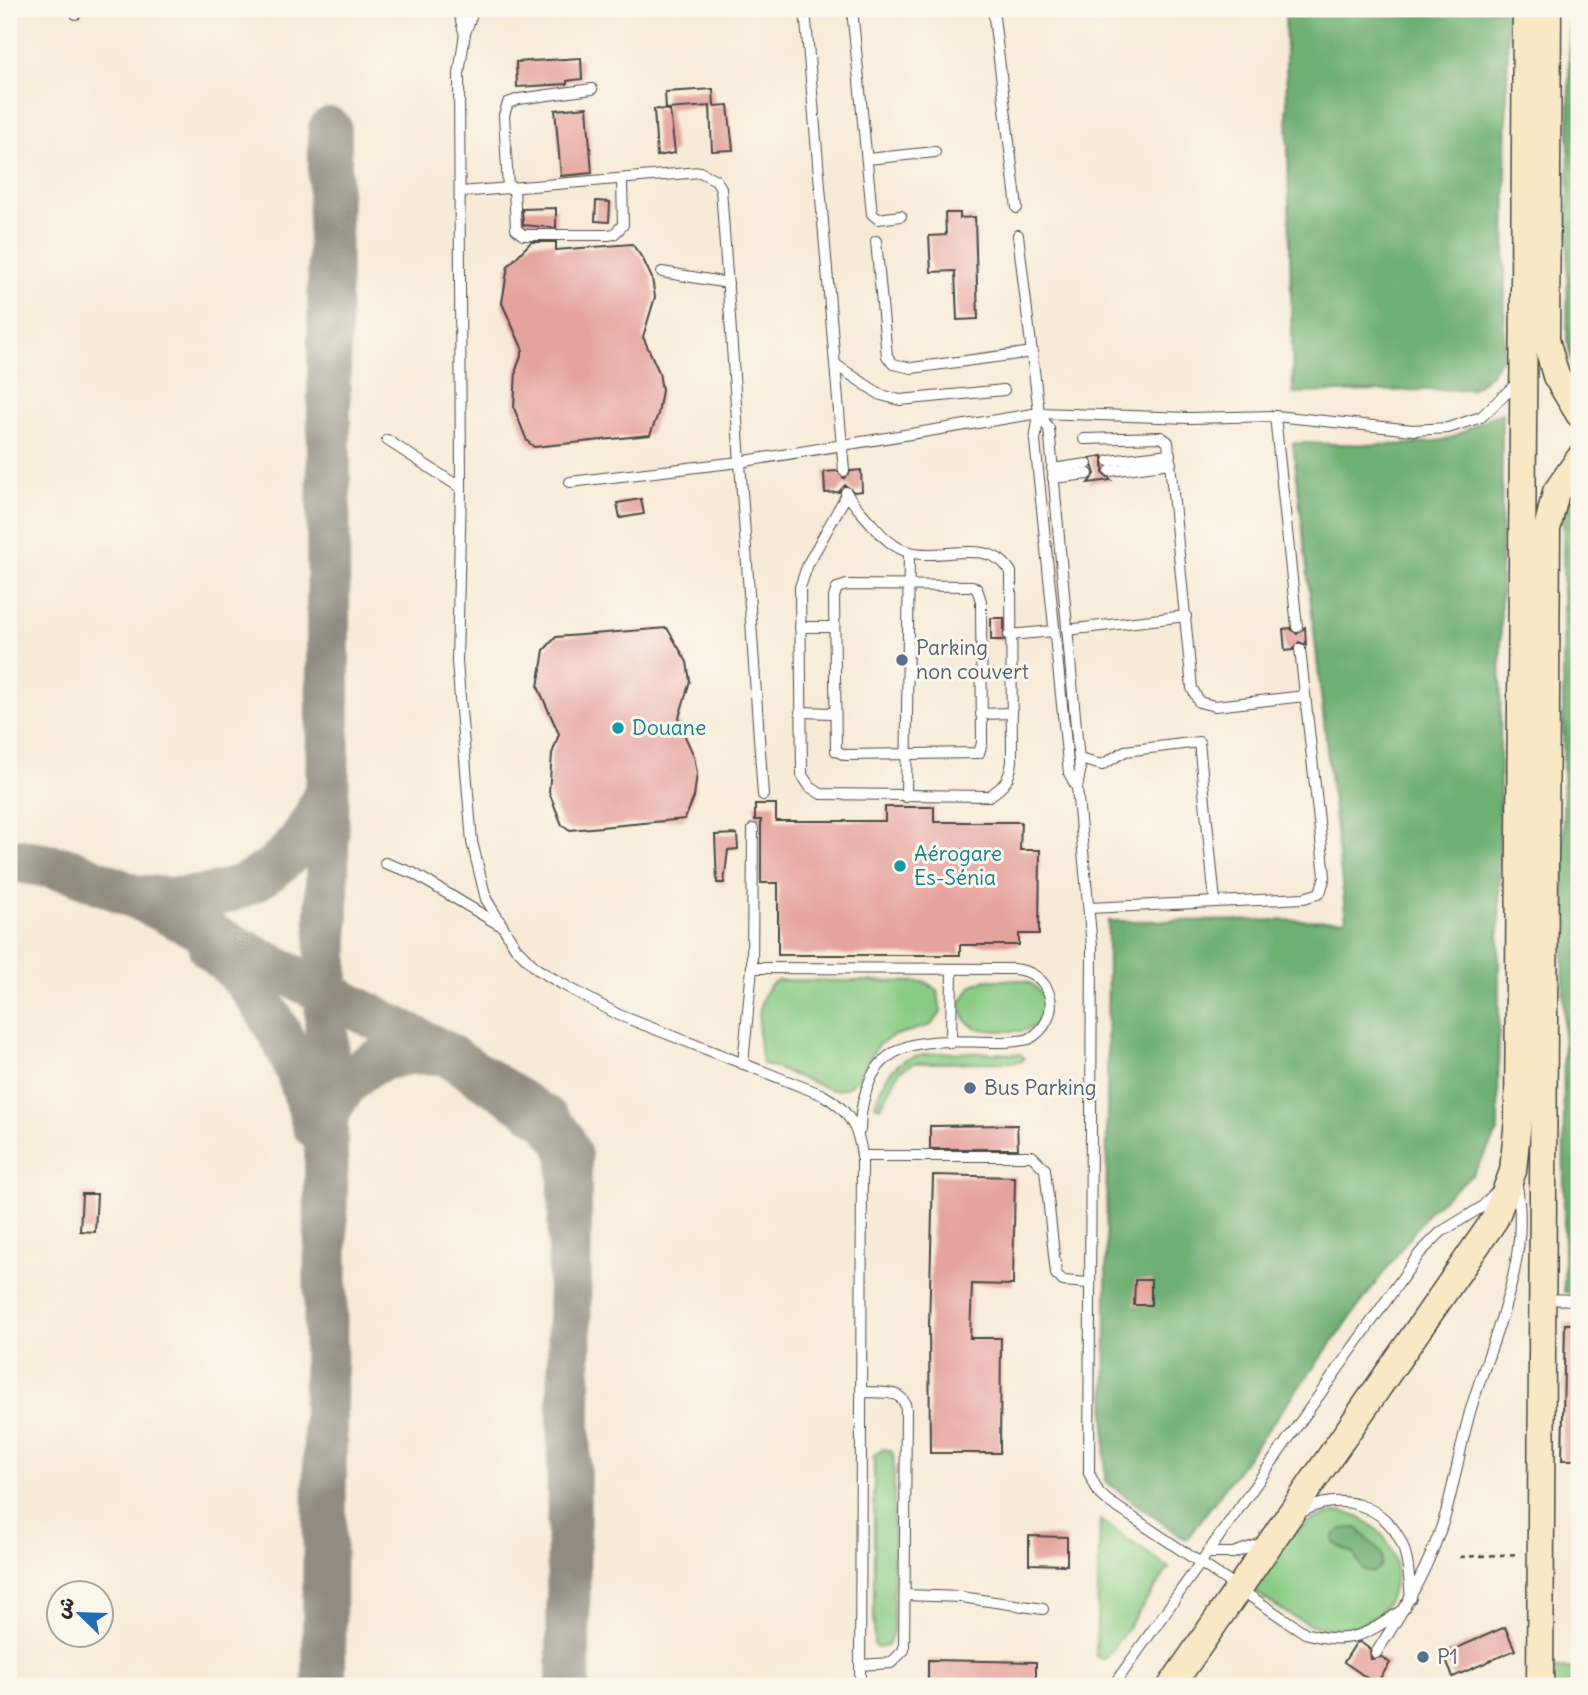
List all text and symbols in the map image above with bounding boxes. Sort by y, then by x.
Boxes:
place label: Parking non couvert [916,634,1029,685]
marker: Parking non couvert [894,652,910,668]
place label: Douane [632,714,706,741]
marker: Douane [610,720,626,736]
place label: Aérogare Es-Sénia [914,840,1002,891]
marker: Aérogare Es-Sénia [892,858,908,874]
place label: Bus Parking [984,1074,1097,1101]
marker: Bus Parking [962,1080,978,1096]
north arrow [46,1580,116,1650]
text: ش [49,1593,80,1622]
place label: P1 [1437,1643,1458,1670]
marker: P1 [1415,1649,1431,1665]

